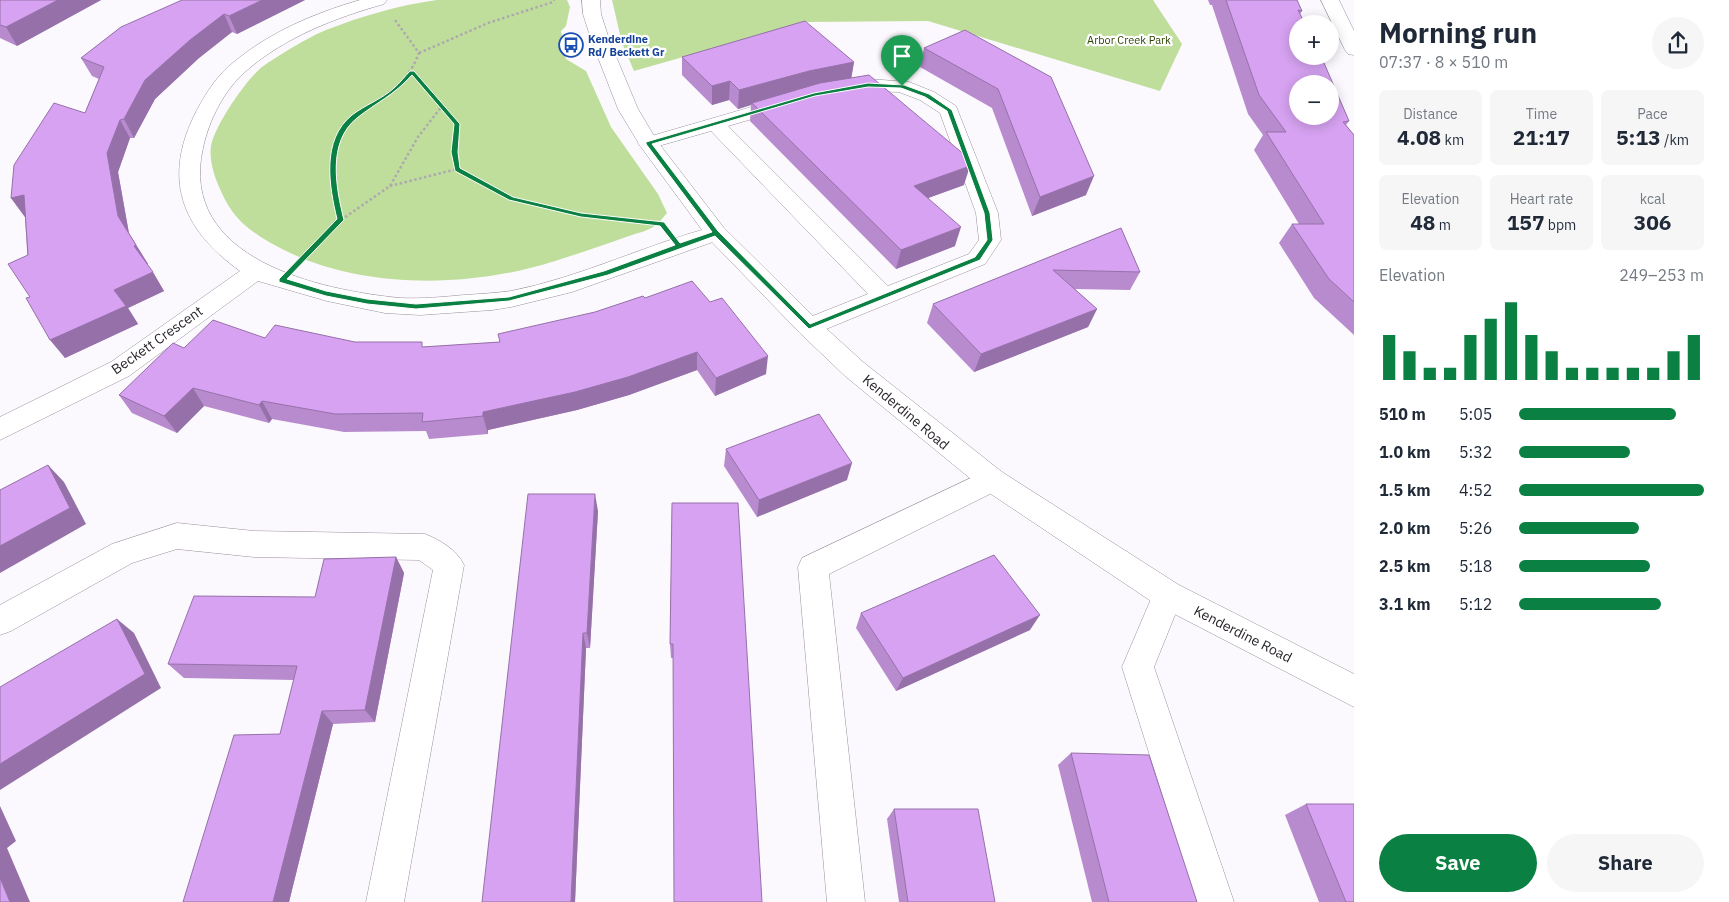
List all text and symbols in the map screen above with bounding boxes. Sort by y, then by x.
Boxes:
text: Morning run [1379,14,1537,51]
map controls [1289,15,1339,125]
button: + [1289,15,1339,65]
button: share [1652,17,1704,69]
bus stop icon: Kenderdine Rd/ Beckett Gr [558,32,584,58]
place label: Kenderdine Rd/ Beckett Gr [588,32,665,59]
park label: Arbor Creek Park [1087,33,1171,47]
pin [881,35,923,86]
icon: arrive [888,42,916,70]
text: 07:37 · 8 × 510 m [1379,52,1508,72]
button: − [1289,75,1339,125]
text: Distance [1403,105,1458,123]
text: Time [1526,105,1557,123]
text: Pace [1637,105,1668,123]
text: 4.08 [1397,123,1441,151]
text: 21:17 [1513,123,1570,151]
text: 5:13 [1616,123,1661,151]
text: km [1441,131,1464,149]
text: /km [1661,131,1689,149]
text: Elevation [1402,190,1460,208]
text: Heart rate [1510,190,1573,208]
text: kcal [1640,190,1665,208]
text: 48 [1410,208,1435,236]
text: 157 [1507,208,1545,236]
text: 306 [1634,208,1671,236]
text: m [1435,216,1451,234]
text: bpm [1545,216,1576,234]
text: Elevation [1379,265,1445,285]
text: 249–253 m [1619,265,1704,285]
street label: Beckett Crescent [108,302,206,378]
street label: Kenderdine Road [859,370,953,454]
text: 510 m [1379,404,1426,424]
text: 5:05 [1459,404,1492,424]
text: 1.0 km [1379,442,1430,462]
text: 5:32 [1459,442,1492,462]
text: 1.5 km [1379,480,1430,500]
text: 4:52 [1459,480,1492,500]
text: 2.0 km [1379,518,1430,538]
text: 5:26 [1459,518,1492,538]
text: 2.5 km [1379,556,1430,576]
text: 5:18 [1459,556,1492,576]
text: 3.1 km [1379,594,1430,614]
text: 5:12 [1459,594,1492,614]
street label: Kenderdine Road [1191,602,1295,666]
button: Save [1379,834,1537,892]
button: Share [1547,834,1704,892]

